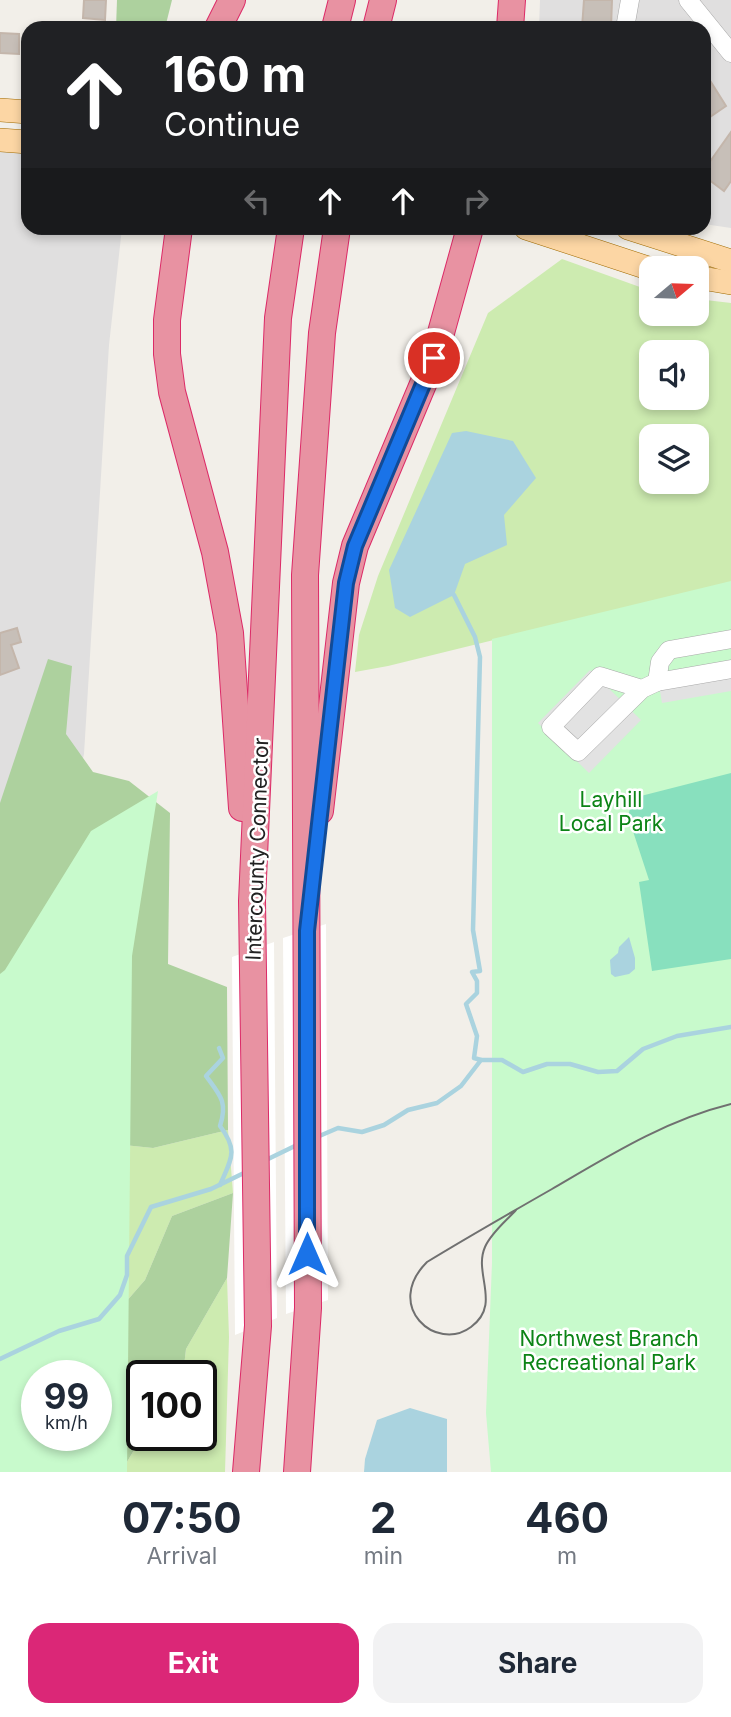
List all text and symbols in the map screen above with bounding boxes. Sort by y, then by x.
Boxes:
text: 160 m [164,45,306,104]
icon: ahead [49,49,140,140]
text: Continue [164,105,300,144]
icon: left [238,182,276,220]
icon: ahead [311,182,349,220]
icon: ahead [384,182,422,220]
icon: right [457,182,495,220]
north arrow [639,256,709,326]
map controls [639,256,709,494]
pin [404,328,464,388]
icon: arrive [415,339,453,377]
button: sound [639,340,709,410]
button: layers [639,424,709,494]
street label: Intercounty Connector [241,737,273,961]
park label: Layhill Local Park [559,787,664,836]
position arrow [270,1217,344,1291]
park label: Northwest Branch Recreational Park [519,1326,699,1375]
speed limit sign: 100 [126,1360,217,1451]
text: 99 [44,1375,89,1417]
text: km/h [45,1412,88,1433]
text: 07:50 [122,1492,242,1543]
text: 2 [370,1492,397,1543]
text: 460 [525,1492,609,1543]
text: Arrival [146,1542,217,1570]
text: min [364,1542,403,1570]
text: m [557,1542,577,1570]
button: Exit [28,1623,359,1703]
button: Share [373,1623,703,1703]

